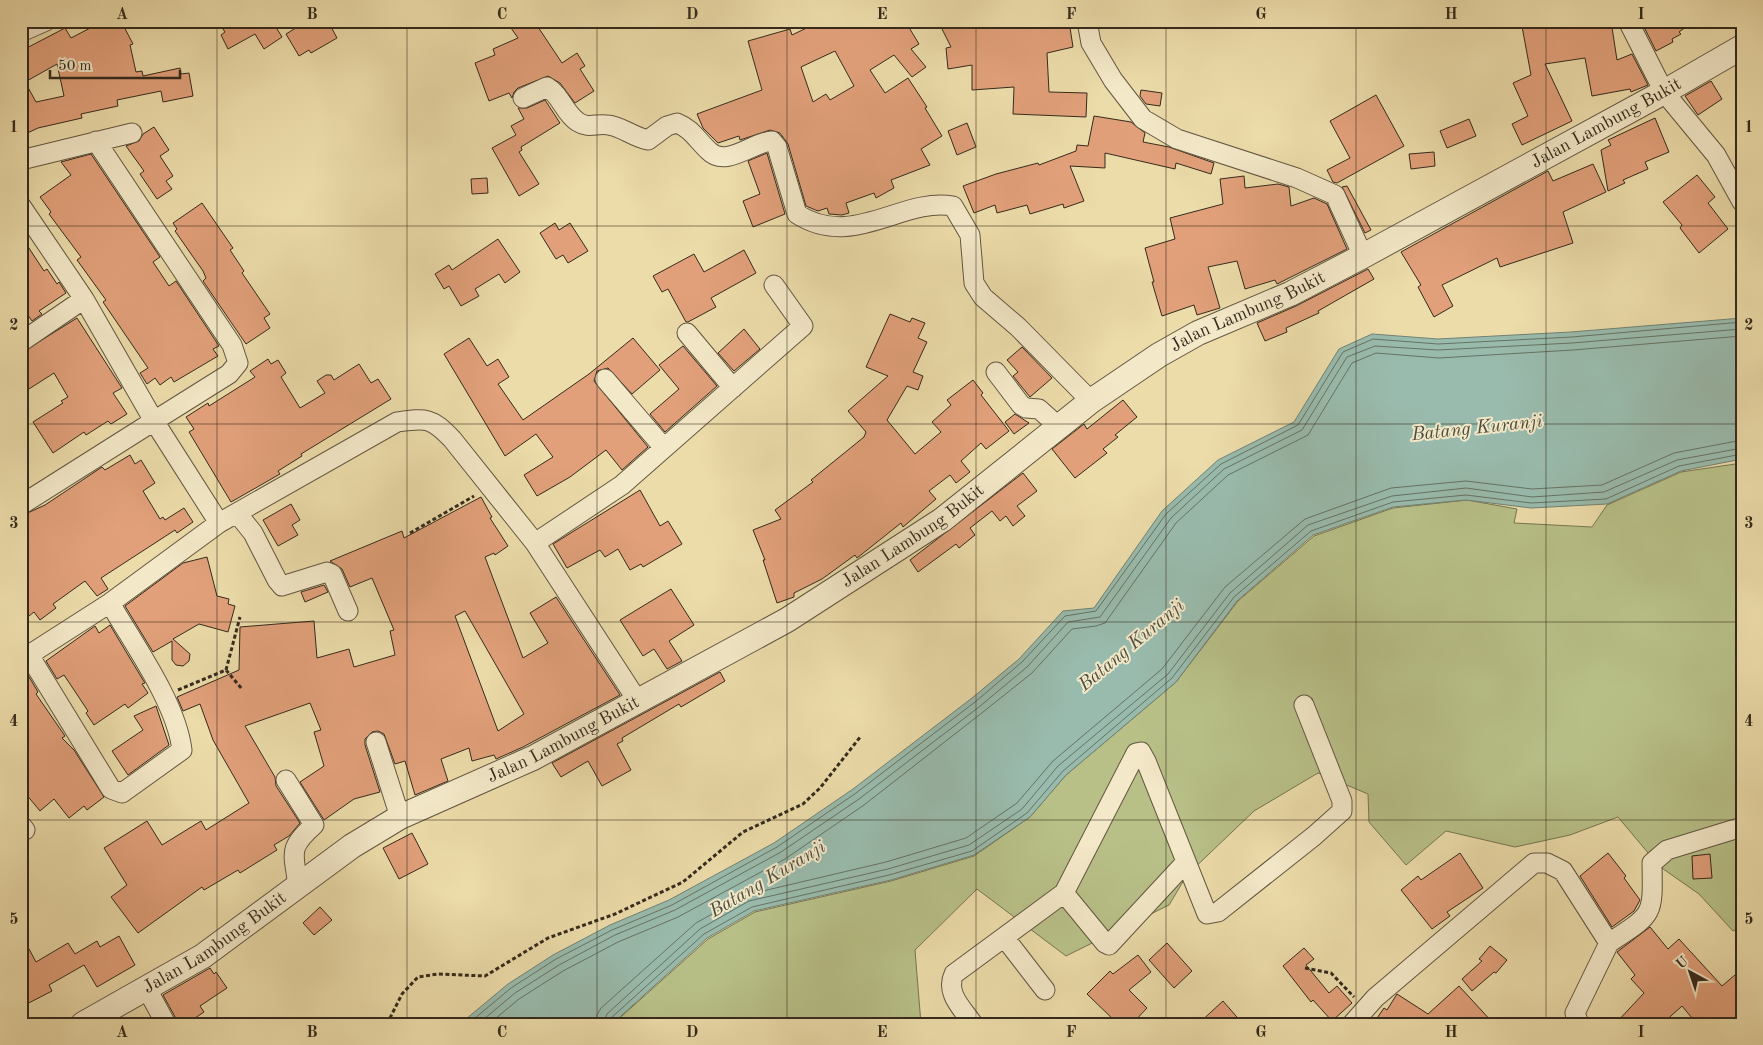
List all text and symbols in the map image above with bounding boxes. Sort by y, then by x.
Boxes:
text: A [116,7,128,23]
text: B [306,7,318,23]
text: C [497,7,507,23]
text: D [686,7,698,23]
text: E [876,7,888,23]
text: F [1066,7,1077,23]
text: G [1255,7,1267,23]
text: H [1444,7,1458,23]
text: I [1637,7,1645,23]
scale bar [50,48,180,80]
text: 50 m [58,59,92,74]
street label: Jalan Lambung Bukit [1528,75,1684,172]
text: 1 [9,120,19,136]
text: 1 [1744,120,1754,136]
street label: Jalan Lambung Bukit [1167,268,1328,356]
text: 2 [9,318,19,334]
text: 2 [1744,318,1754,334]
water label: Batang Kuranji [1409,413,1544,445]
street label: Jalan Lambung Bukit [838,481,987,591]
text: 3 [9,516,19,532]
text: 3 [1744,516,1754,532]
water label: Batang Kuranji [1075,596,1189,696]
street label: Jalan Lambung Bukit [485,693,642,786]
text: 4 [9,714,19,730]
text: 4 [1744,714,1754,730]
water label: Batang Kuranji [706,838,830,923]
street label: Jalan Lambung Bukit [140,889,290,997]
text: 5 [9,912,19,928]
text: 5 [1744,912,1754,928]
north arrow [1666,948,1716,998]
text: U [1674,954,1691,972]
text: A [116,1025,128,1041]
text: B [306,1025,318,1041]
text: C [497,1025,507,1041]
text: D [686,1025,698,1041]
text: E [876,1025,888,1041]
text: F [1066,1025,1077,1041]
text: G [1255,1025,1267,1041]
text: H [1444,1025,1458,1041]
text: I [1637,1025,1645,1041]

